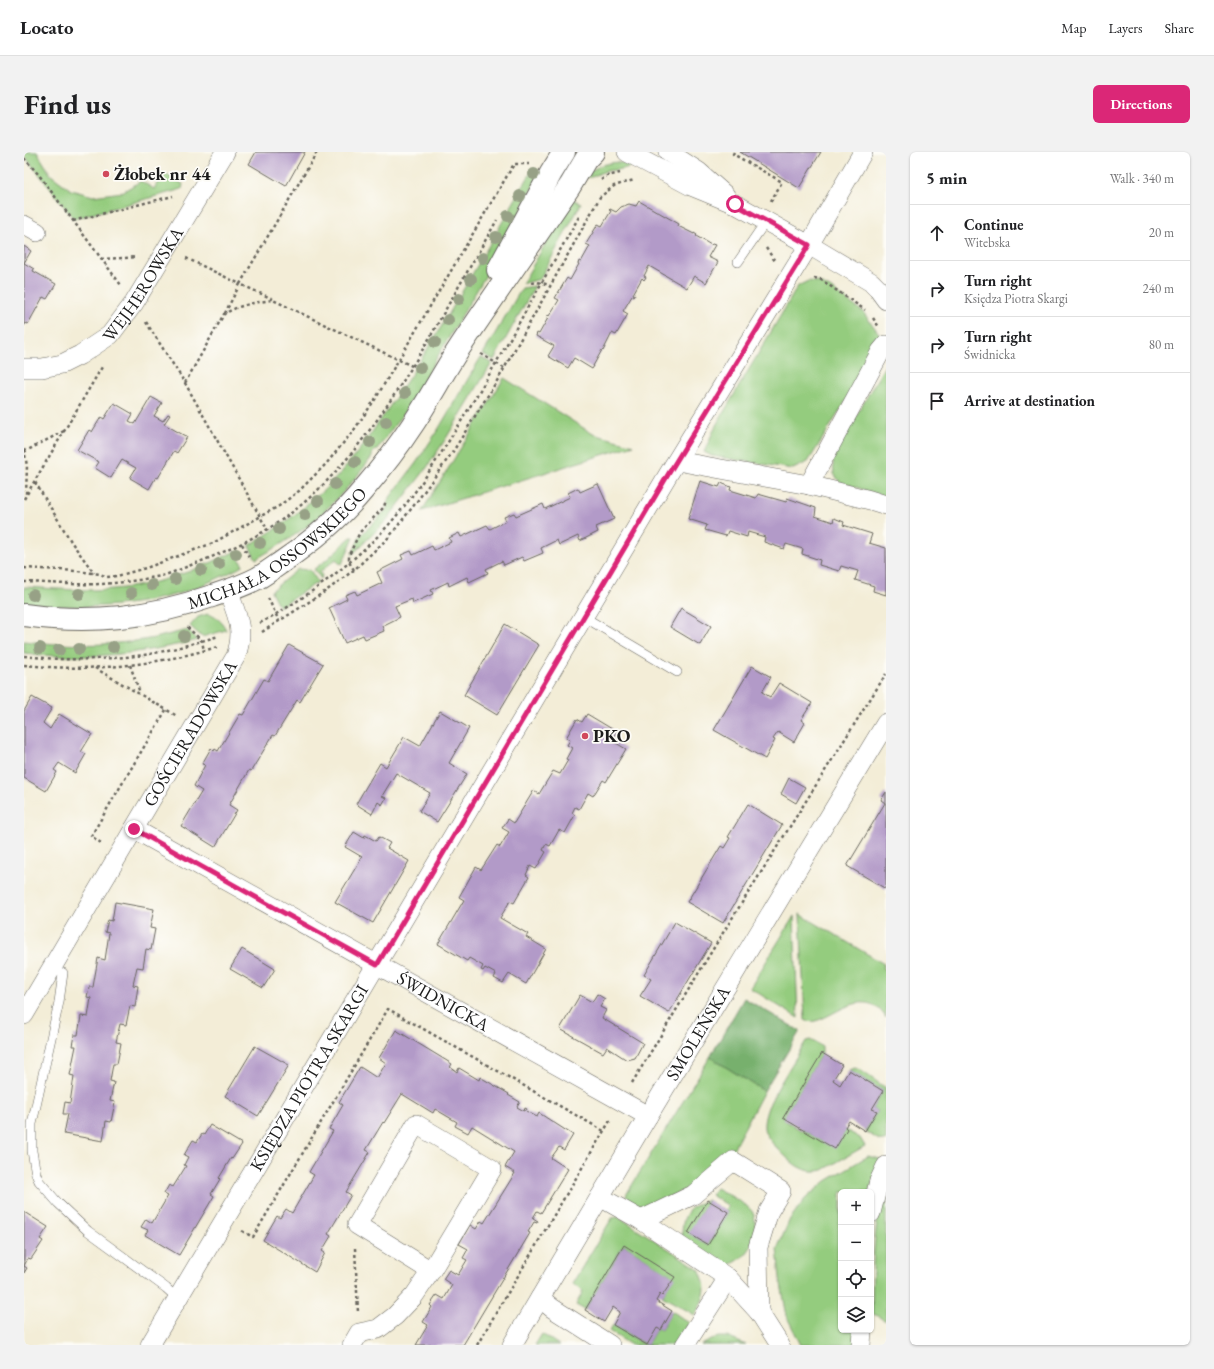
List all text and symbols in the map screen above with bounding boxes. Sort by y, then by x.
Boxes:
text: Locato [20,15,74,40]
text: Map [1061,19,1086,37]
text: Layers [1108,19,1143,37]
text: Share [1165,19,1194,37]
button: Directions [1093,85,1190,123]
text: Find us [24,86,111,122]
place label: Żłobek nr 44 [114,162,211,185]
text: 5 min [926,167,967,189]
marker: Żłobek nr 44 [101,169,111,179]
text: Walk · 340 m [1110,170,1174,187]
route start [726,195,744,213]
text: Continue [964,215,1024,234]
street label: WEJHEROWSKA [97,222,188,346]
icon: ahead [926,222,948,244]
text: 20 m [1149,224,1174,241]
text: Witebska [964,234,1010,251]
text: Turn right [964,271,1032,290]
icon: right [926,278,948,300]
text: 240 m [1143,280,1174,297]
text: Księdza Piotra Skargi [964,290,1068,307]
text: Turn right [964,327,1032,346]
icon: right [926,334,948,356]
text: 80 m [1149,336,1174,353]
text: Świdnicka [964,346,1015,363]
icon: arrive [926,390,948,412]
text: Arrive at destination [964,391,1095,410]
street label: MICHAŁA OSSOWSKIEGO [185,482,372,614]
street label: GOŚCIERADOWSKA [138,655,242,811]
place label: PKO [593,724,631,747]
marker: PKO [580,731,590,741]
route end [125,820,143,838]
street label: ŚWIDNICKA [393,966,494,1036]
street label: KSIĘDZA PIOTRA SKARGI [244,980,373,1175]
street label: SMOLEŃSKA [660,981,735,1085]
map controls [838,1189,874,1333]
button: + [838,1189,874,1225]
button: − [838,1225,874,1261]
button: locate [838,1261,874,1297]
button: layers [838,1297,874,1333]

